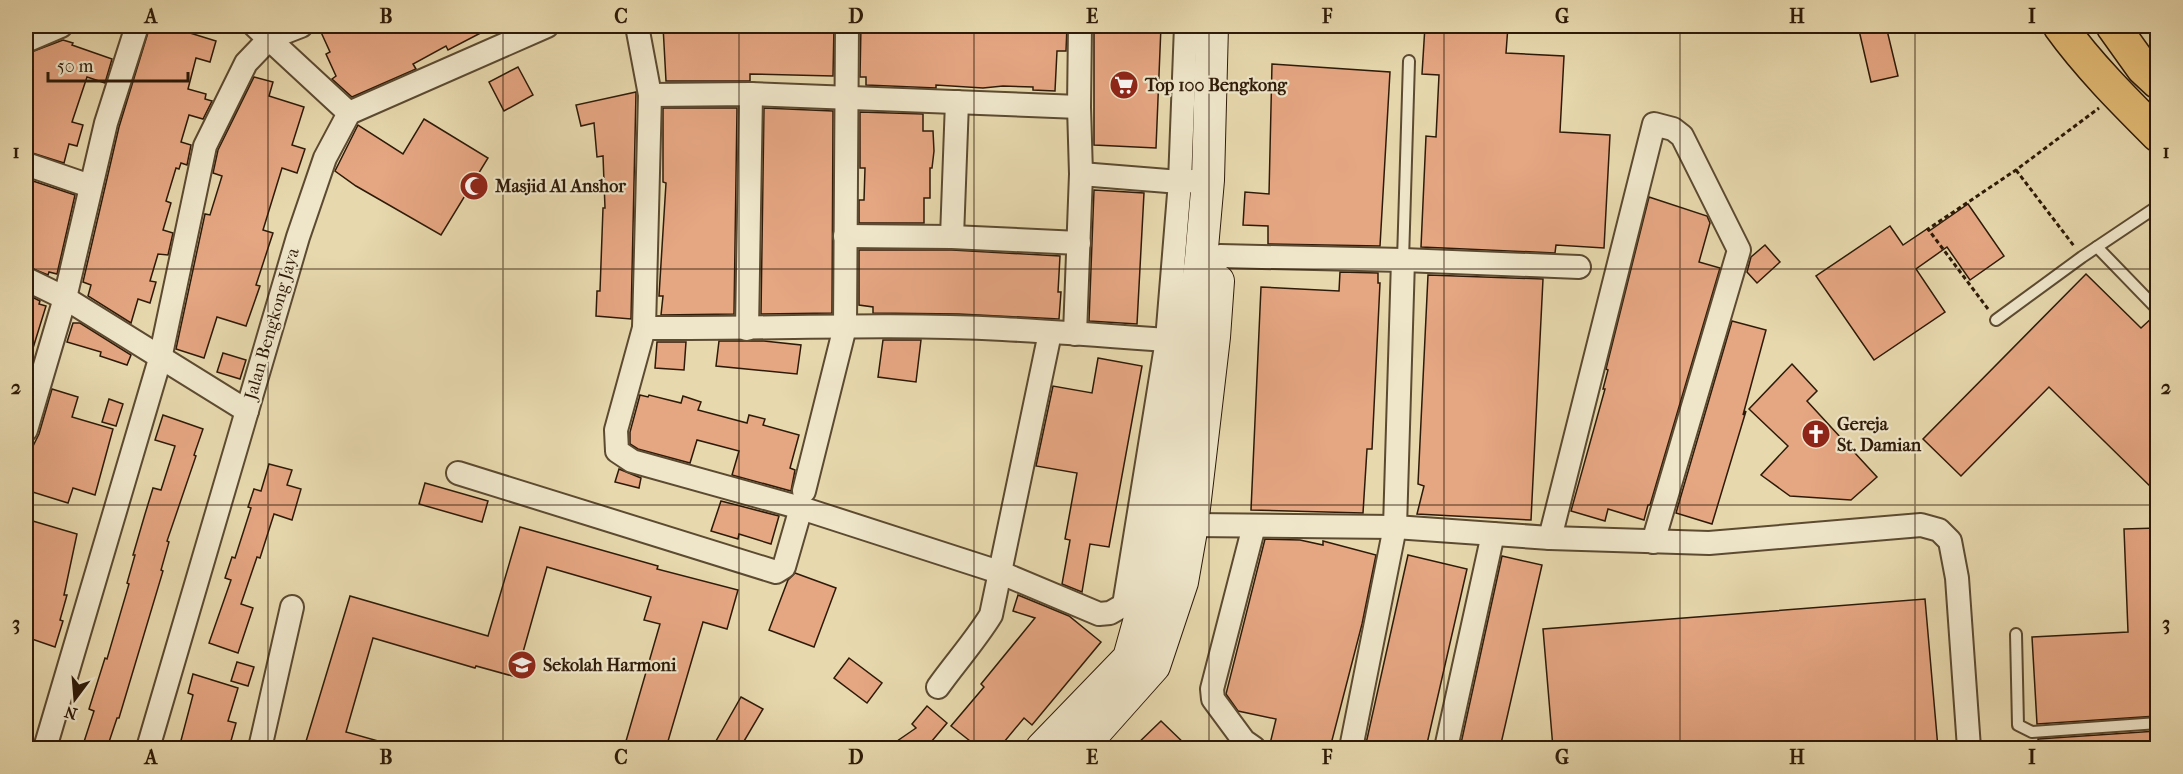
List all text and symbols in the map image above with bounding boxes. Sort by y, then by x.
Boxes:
text: A [143,5,159,28]
text: B [379,5,393,28]
text: C [614,5,628,28]
text: D [848,5,864,28]
text: E [1086,5,1098,28]
text: F [1321,5,1333,28]
text: G [1555,5,1569,28]
text: H [1789,5,1805,28]
text: I [2028,5,2036,28]
scale bar [48,45,188,83]
text: 50 m [57,56,94,77]
supermarket icon: Top 100 Bengkong [1108,69,1140,101]
place label: Top 100 Bengkong [1144,75,1288,96]
text: 1 [12,140,20,163]
text: 1 [2162,140,2170,163]
mosque icon: Masjid Al Anshor [458,170,490,202]
place label: Masjid Al Anshor [494,176,626,197]
street label: Jalan Bengkong Jaya [240,245,304,404]
text: 2 [11,376,21,399]
text: 2 [2161,376,2171,399]
place label: Gereja St. Damian [1837,414,1922,456]
church icon: Gereja St. Damian [1800,418,1832,450]
text: 3 [12,612,20,635]
text: 3 [2162,612,2170,635]
school or university icon: Sekolah Harmoni [506,649,538,681]
place label: Sekolah Harmoni [543,655,677,676]
north arrow [45,669,105,729]
text: N [62,702,79,724]
text: A [143,746,159,769]
text: B [379,746,393,769]
text: C [614,746,628,769]
text: D [848,746,864,769]
text: E [1086,746,1098,769]
text: F [1321,746,1333,769]
text: G [1555,746,1569,769]
text: H [1789,746,1805,769]
text: I [2028,746,2036,769]

